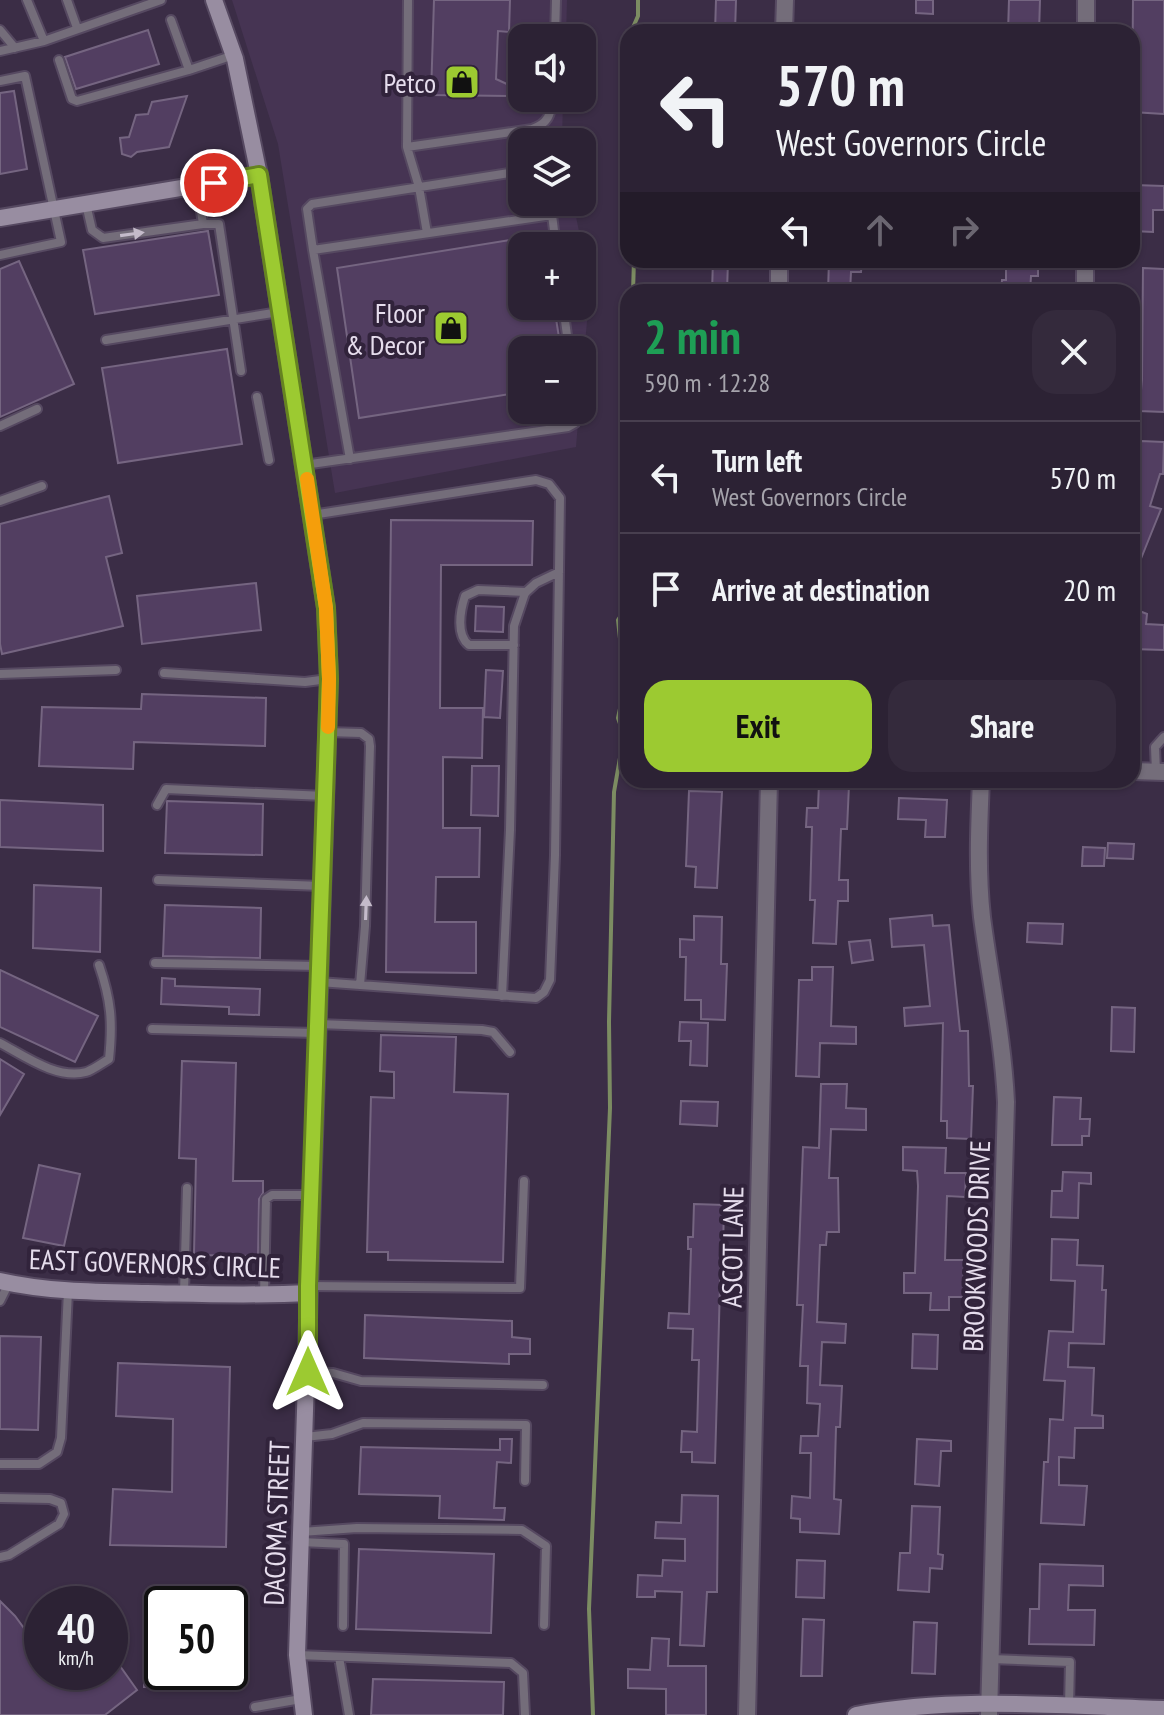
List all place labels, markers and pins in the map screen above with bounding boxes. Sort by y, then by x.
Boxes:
shop icon: Petco [443,63,481,101]
place label: Petco [384,64,436,101]
pin [180,149,248,217]
place label: Floor & Decor [345,294,425,363]
shop icon: Floor & Decor [432,309,470,347]

